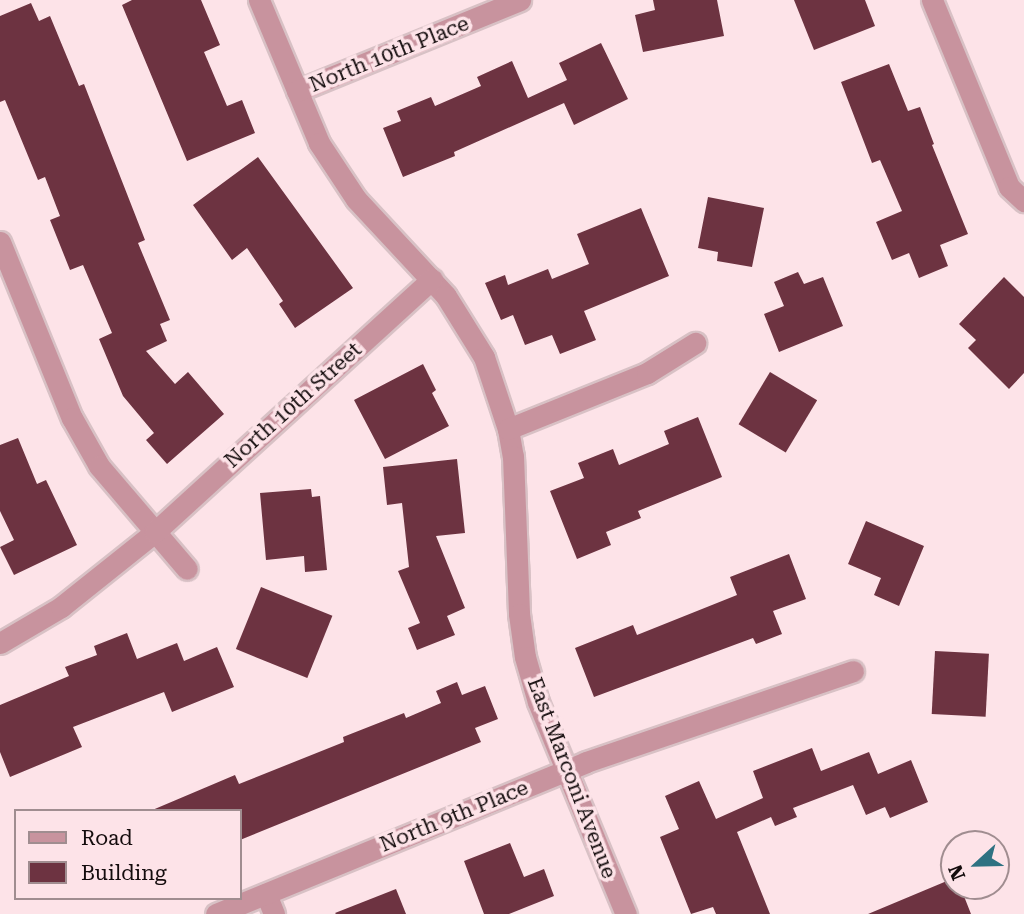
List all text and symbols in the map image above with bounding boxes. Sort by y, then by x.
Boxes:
street label: North 10th Place [306,11,472,97]
street label: North 10th Street [219,337,367,473]
street label: East Marconi Avenue [522,674,622,882]
street label: North 9th Place [376,775,532,857]
legend [14,809,242,900]
text: Road [81,826,133,850]
north arrow [940,830,1010,900]
text: Building [81,861,167,885]
text: N [944,861,970,883]

